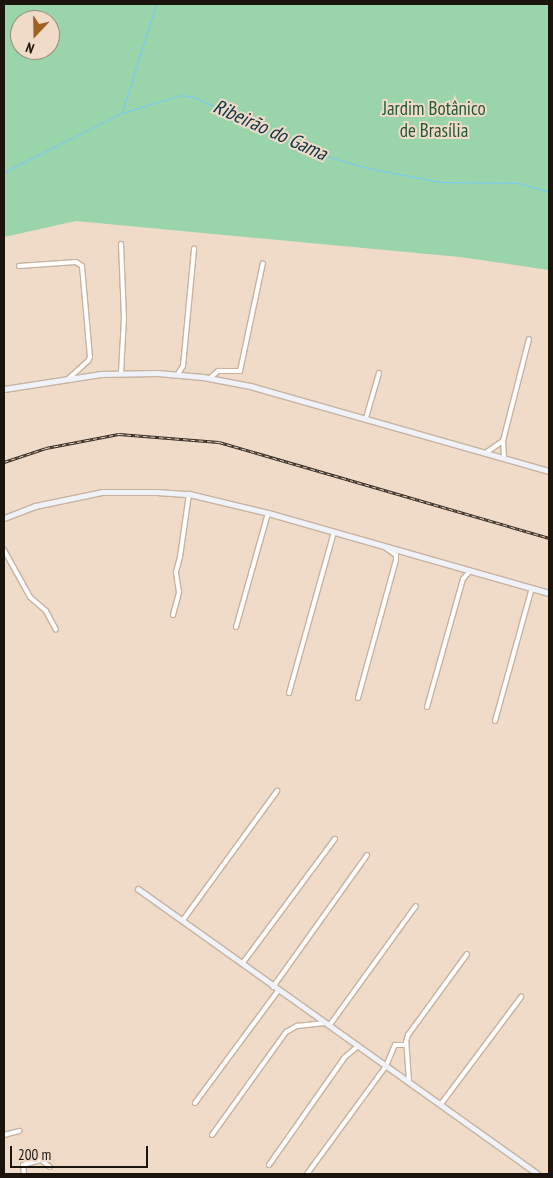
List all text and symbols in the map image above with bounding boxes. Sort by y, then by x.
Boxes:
north arrow [10,10,60,60]
text: N [23,38,37,58]
water label: Ribeirão do Gama [209,94,331,166]
park label: Jardim Botânico de Brasília [382,98,486,142]
scale bar [12,1136,150,1168]
text: 200 m [18,1145,51,1164]

